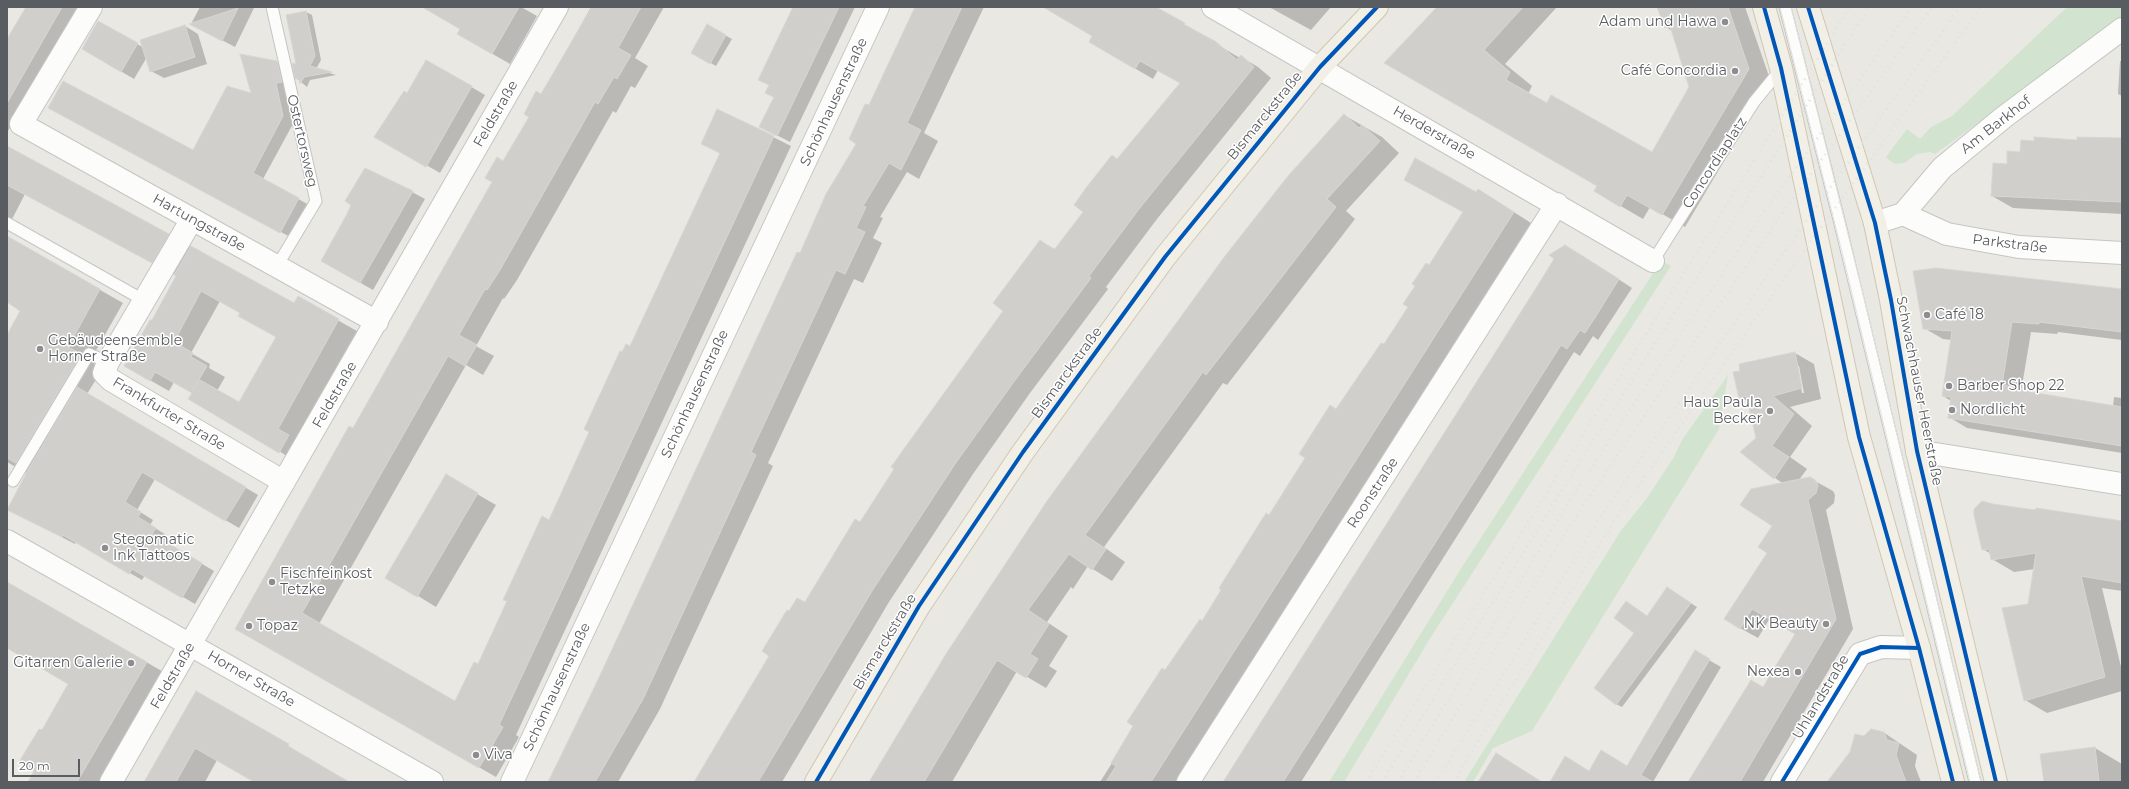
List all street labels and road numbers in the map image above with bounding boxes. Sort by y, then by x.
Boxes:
street label: Schönhausenstraße [797,35,871,169]
street label: Bismarckstraße [1224,68,1306,164]
street label: Feldstraße [470,78,522,150]
street label: Am Barkhof [1958,92,2034,158]
street label: Ostertorsweg [283,93,321,189]
street label: Herderstraße [1390,103,1478,163]
street label: Concordiaplatz [1679,114,1751,212]
street label: Hartungstraße [150,191,248,255]
street label: Parkstraße [1972,231,2048,257]
street label: Schwachhauser Heerstraße [1892,295,1946,487]
street label: Bismarckstraße [1028,324,1106,422]
street label: Schönhausenstraße [658,327,732,461]
street label: Feldstraße [309,359,361,431]
street label: Frankfurter Straße [110,374,228,454]
street label: Roonstraße [1344,455,1402,531]
street label: Bismarckstraße [850,591,920,693]
street label: Schönhausenstraße [520,620,594,754]
street label: Feldstraße [147,640,199,712]
street label: Horner Straße [204,647,298,711]
street label: Uhlandstraße [1789,652,1853,742]

